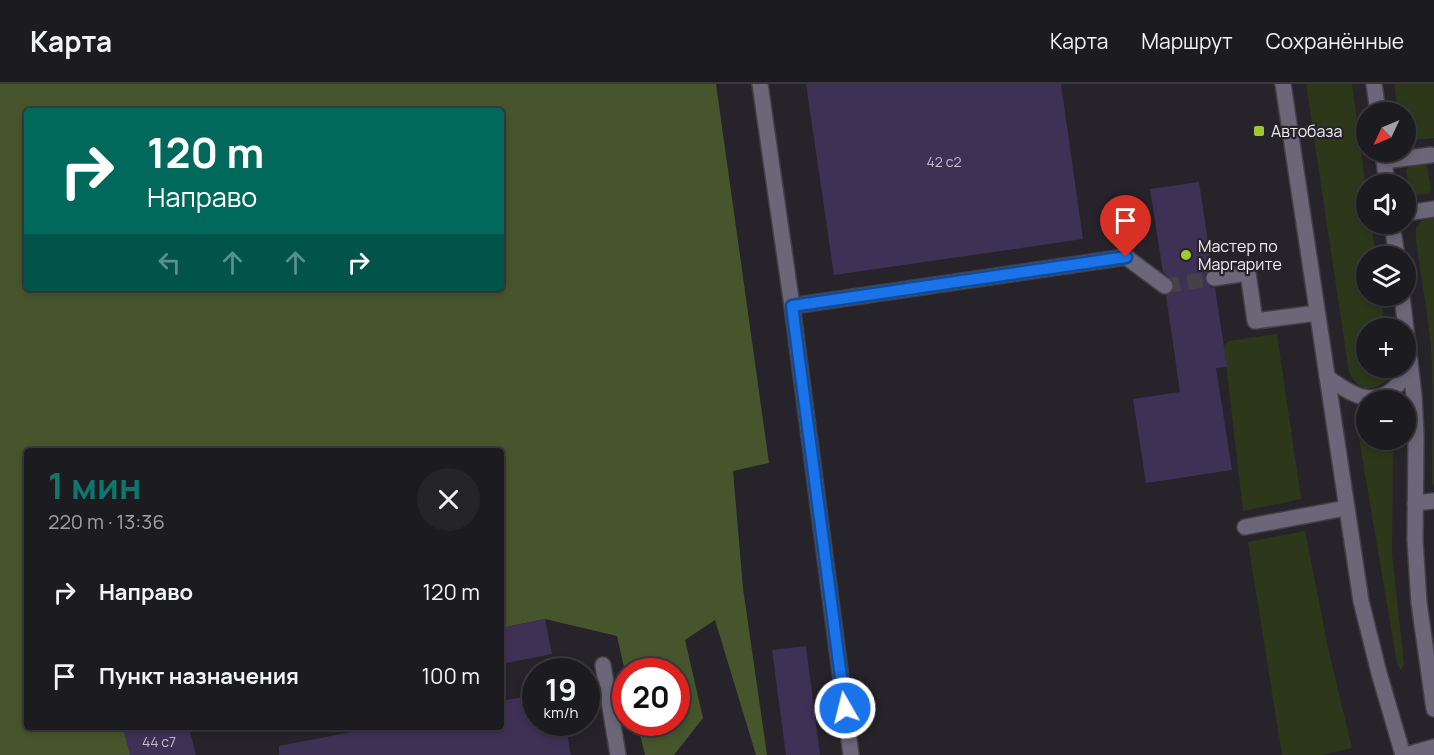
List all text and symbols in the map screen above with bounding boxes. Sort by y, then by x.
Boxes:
text: Карта [30,22,112,60]
text: Карта [1050,27,1108,55]
text: Маршрут [1141,27,1233,55]
text: Сохранённые [1266,27,1404,55]
north arrow [1356,102,1416,162]
map controls [1356,102,1416,450]
place label: Автобаза [1271,120,1342,142]
text: 120 m [147,123,264,181]
marker: Автобаза [1252,124,1266,138]
icon: right [48,132,126,210]
house number: 42 с2 [927,152,961,171]
button: sound [1356,174,1416,234]
text: Направо [147,178,257,215]
pin [1100,195,1151,257]
icon: arrive [1109,204,1142,237]
place label: Мастер по Маргарите [1198,235,1282,275]
icon: left [153,246,186,279]
icon: ahead [216,246,249,279]
icon: ahead [279,246,312,279]
icon: right [342,246,375,279]
button: layers [1356,246,1416,306]
marker: Мастер по Маргарите [1179,248,1193,262]
button: + [1356,318,1416,378]
button: − [1356,390,1416,450]
text: 1 мин [48,461,141,510]
button: close [417,468,480,531]
text: 220 m · 13:36 [48,508,165,535]
icon: right [48,576,81,609]
text: Направо [99,577,193,607]
text: 120 m [422,577,480,607]
speed limit sign: 20 [612,658,690,736]
icon: arrive [48,660,81,693]
text: Пункт назначения [99,661,299,691]
text: 100 m [422,661,480,691]
text: 19 [545,669,577,710]
position arrow [813,676,877,740]
text: km/h [544,702,578,723]
house number: 44 с7 [142,732,176,751]

